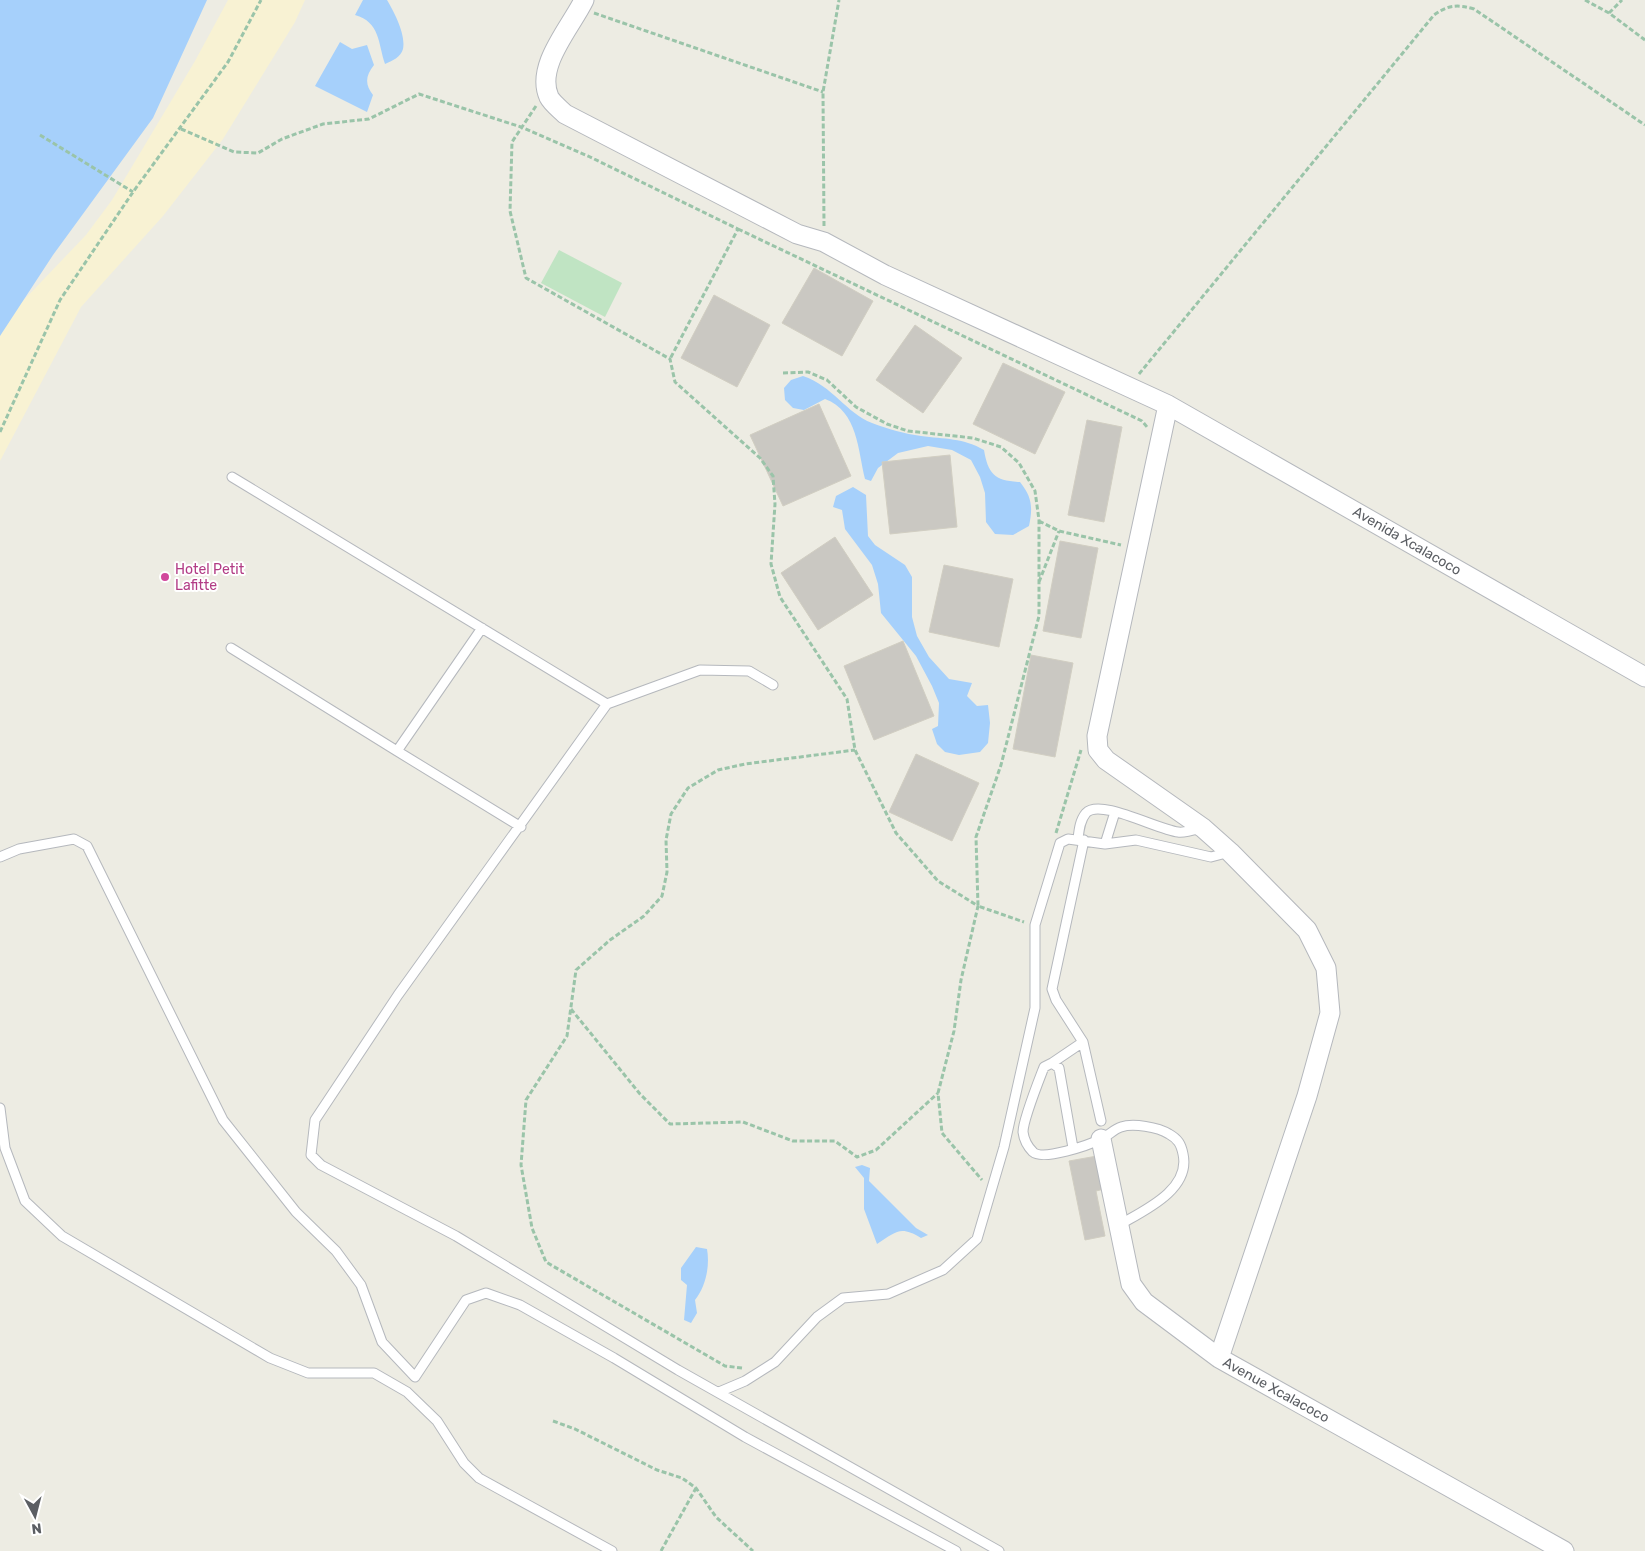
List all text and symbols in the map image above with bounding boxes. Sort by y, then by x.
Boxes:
street label: Avenida Xcalacoco [1350,503,1464,579]
place label: Hotel Petit Lafitte [175,561,245,594]
marker: Hotel Petit Lafitte [159,571,171,583]
street label: Avenue Xcalacoco [1220,1354,1332,1426]
north arrow [10,1491,60,1541]
text: N [30,1519,43,1537]

